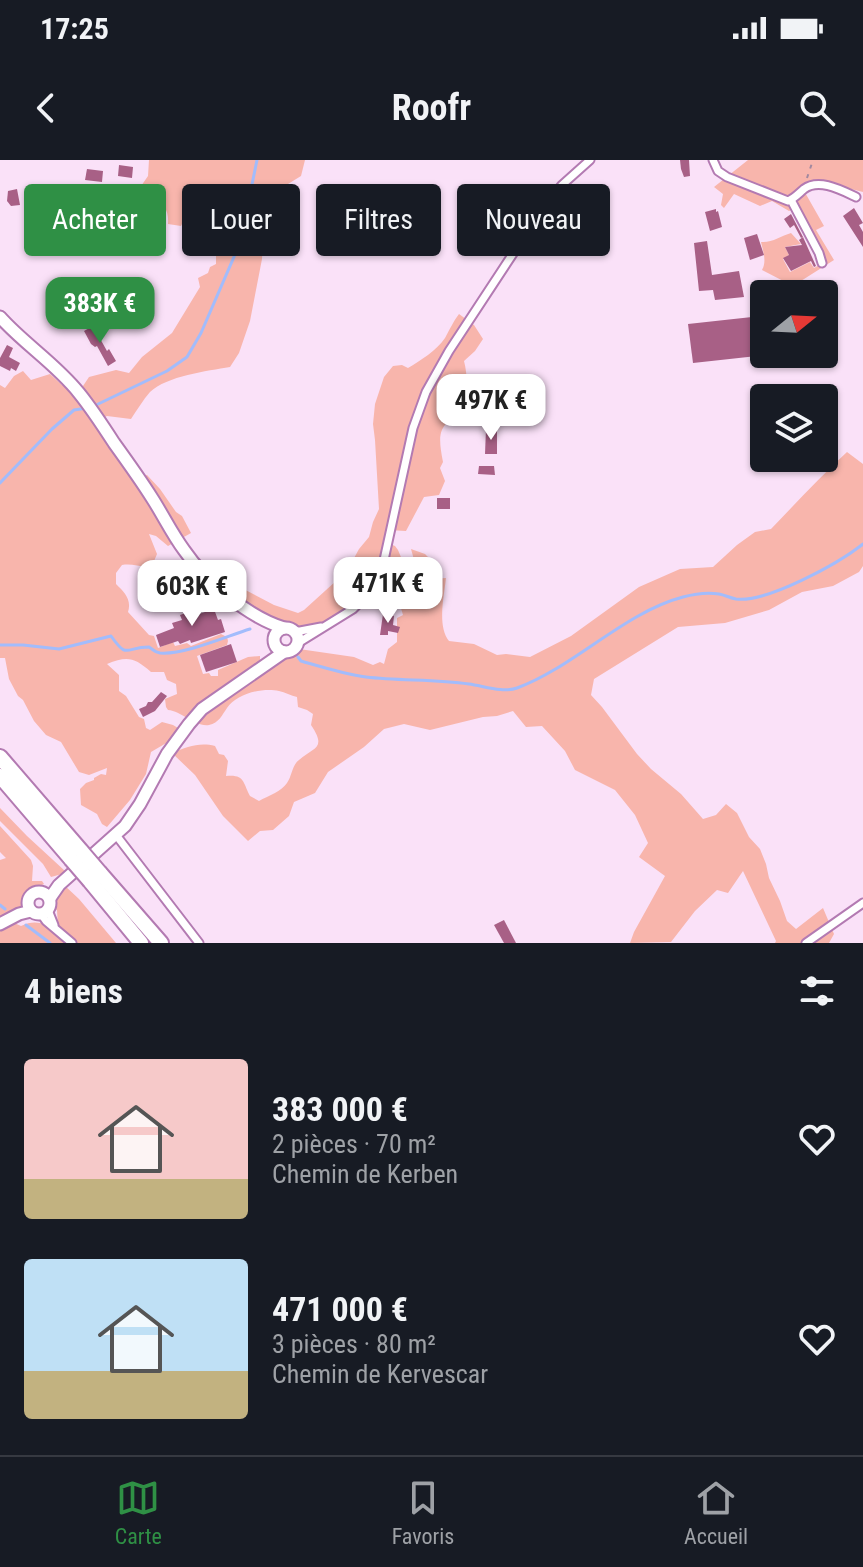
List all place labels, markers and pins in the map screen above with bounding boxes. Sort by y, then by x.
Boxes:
pin: 383K € [35,277,165,345]
pin: 497K € [426,374,556,442]
pin: 471K € [323,557,453,625]
pin: 603K € [127,560,257,628]

